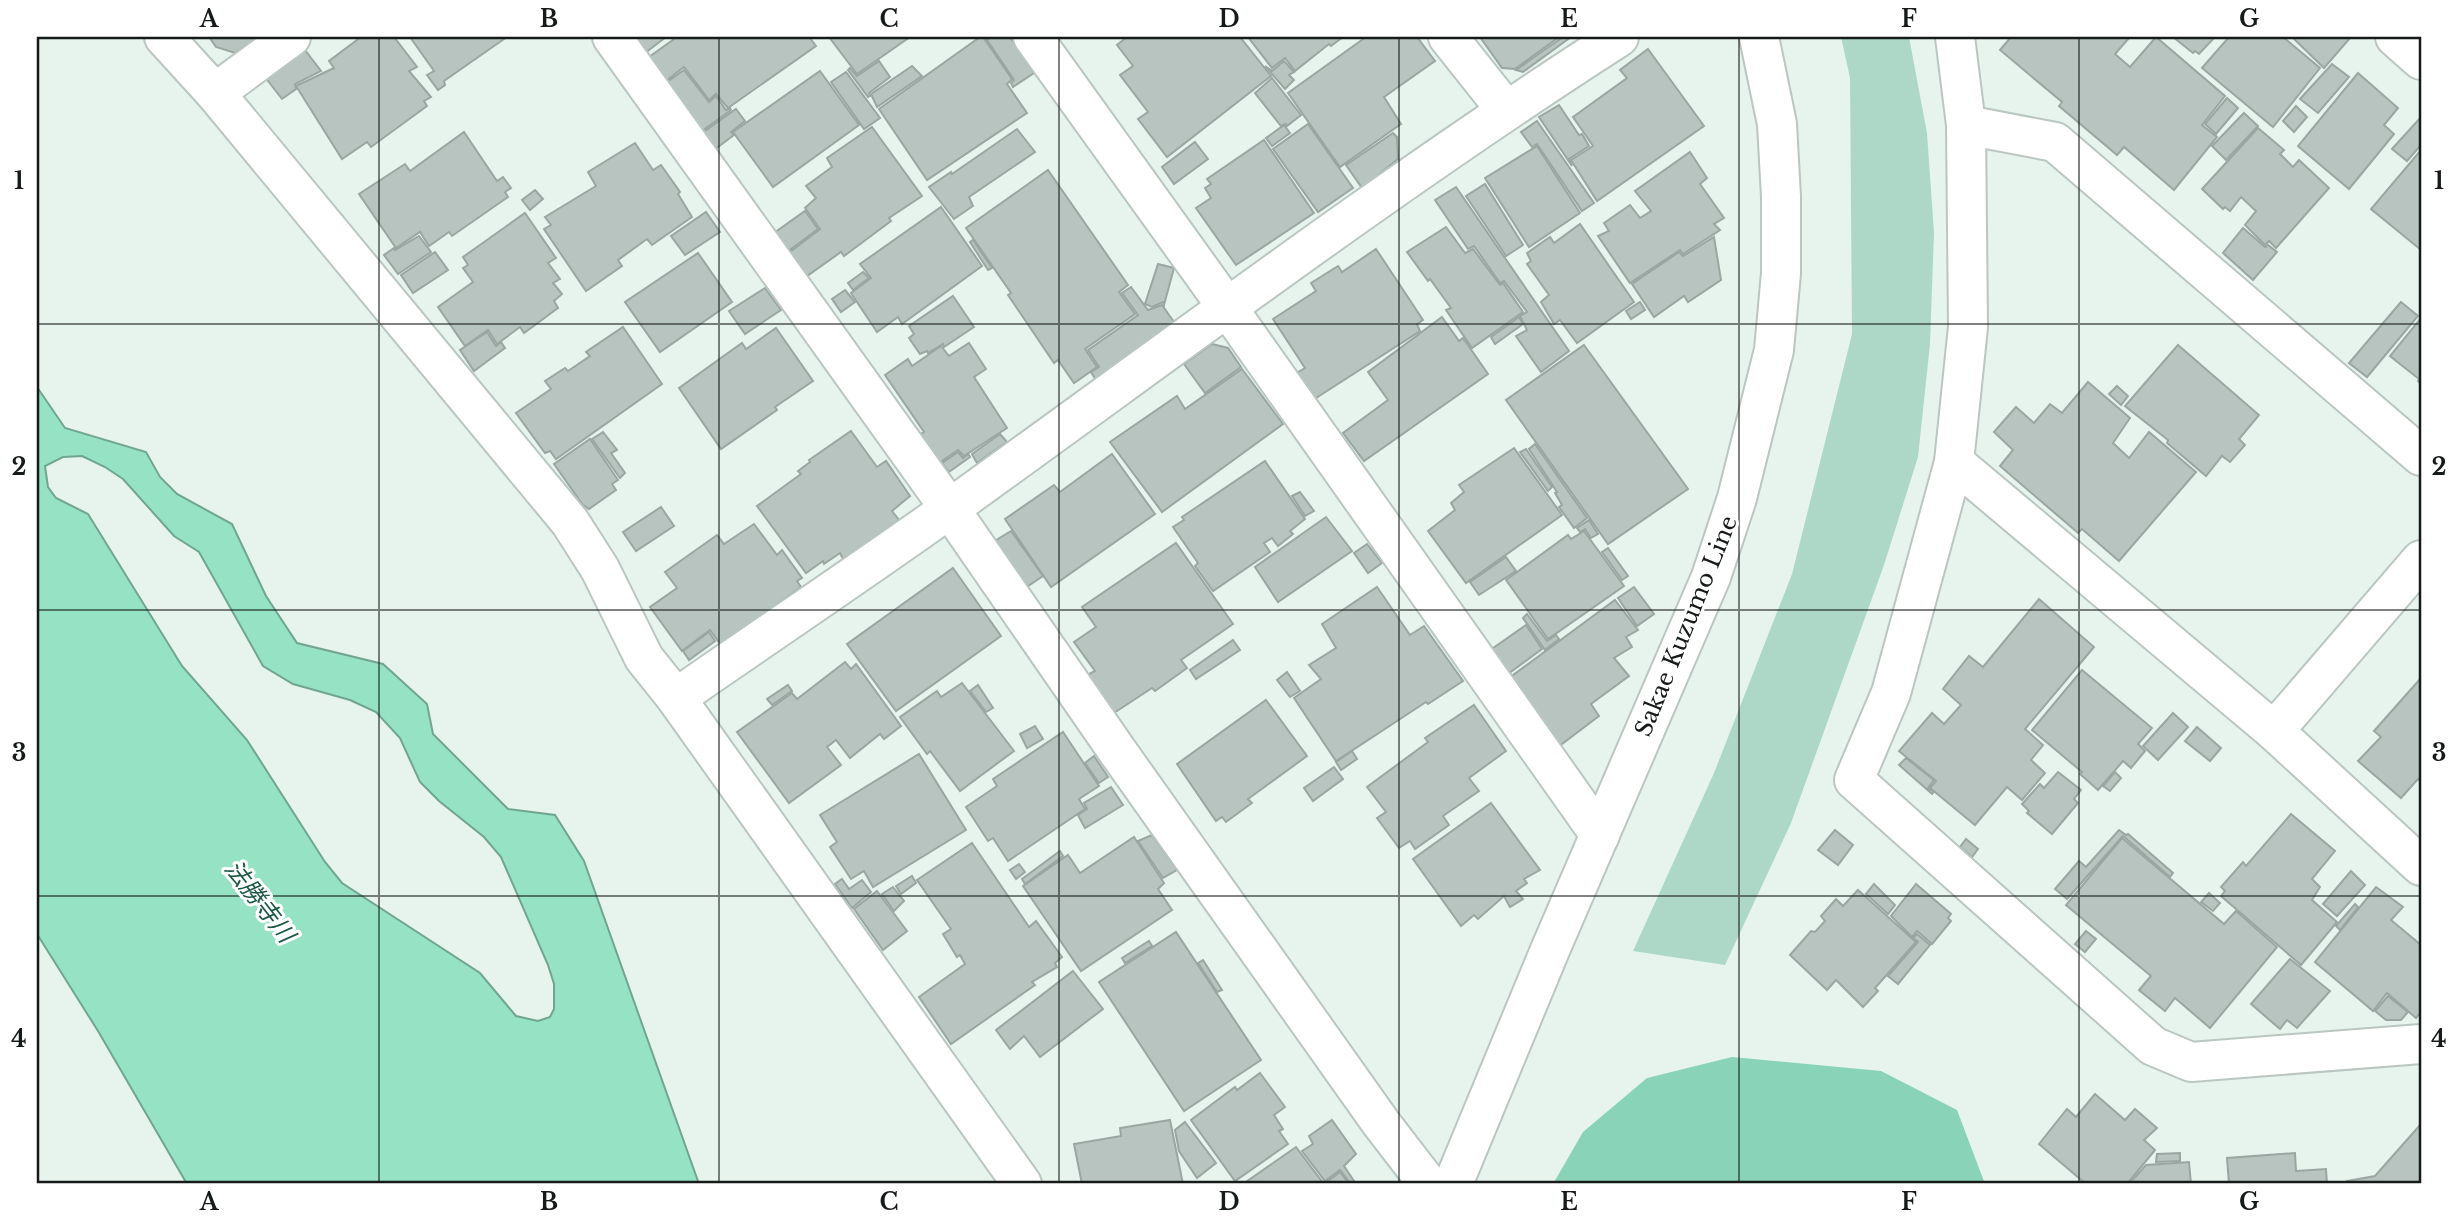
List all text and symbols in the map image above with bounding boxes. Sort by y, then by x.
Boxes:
text: A [199,5,220,33]
text: B [540,5,558,33]
text: C [880,5,898,33]
text: D [1218,5,1240,33]
text: E [1560,5,1578,33]
text: F [1901,5,1917,33]
text: G [2239,5,2259,33]
text: 1 [14,167,24,195]
text: 1 [2434,167,2444,195]
text: 2 [12,453,26,481]
text: 2 [2432,453,2446,481]
street label: Sakae Kuzumo Line [1629,512,1743,740]
text: 3 [12,739,26,767]
text: 3 [2432,739,2446,767]
water label: 法勝寺川 [219,854,303,950]
text: 4 [11,1025,27,1053]
text: 4 [2431,1025,2447,1053]
text: A [199,1188,220,1216]
text: B [540,1188,558,1216]
text: C [880,1188,898,1216]
text: D [1218,1188,1240,1216]
text: E [1560,1188,1578,1216]
text: F [1901,1188,1917,1216]
text: G [2239,1188,2259,1216]

